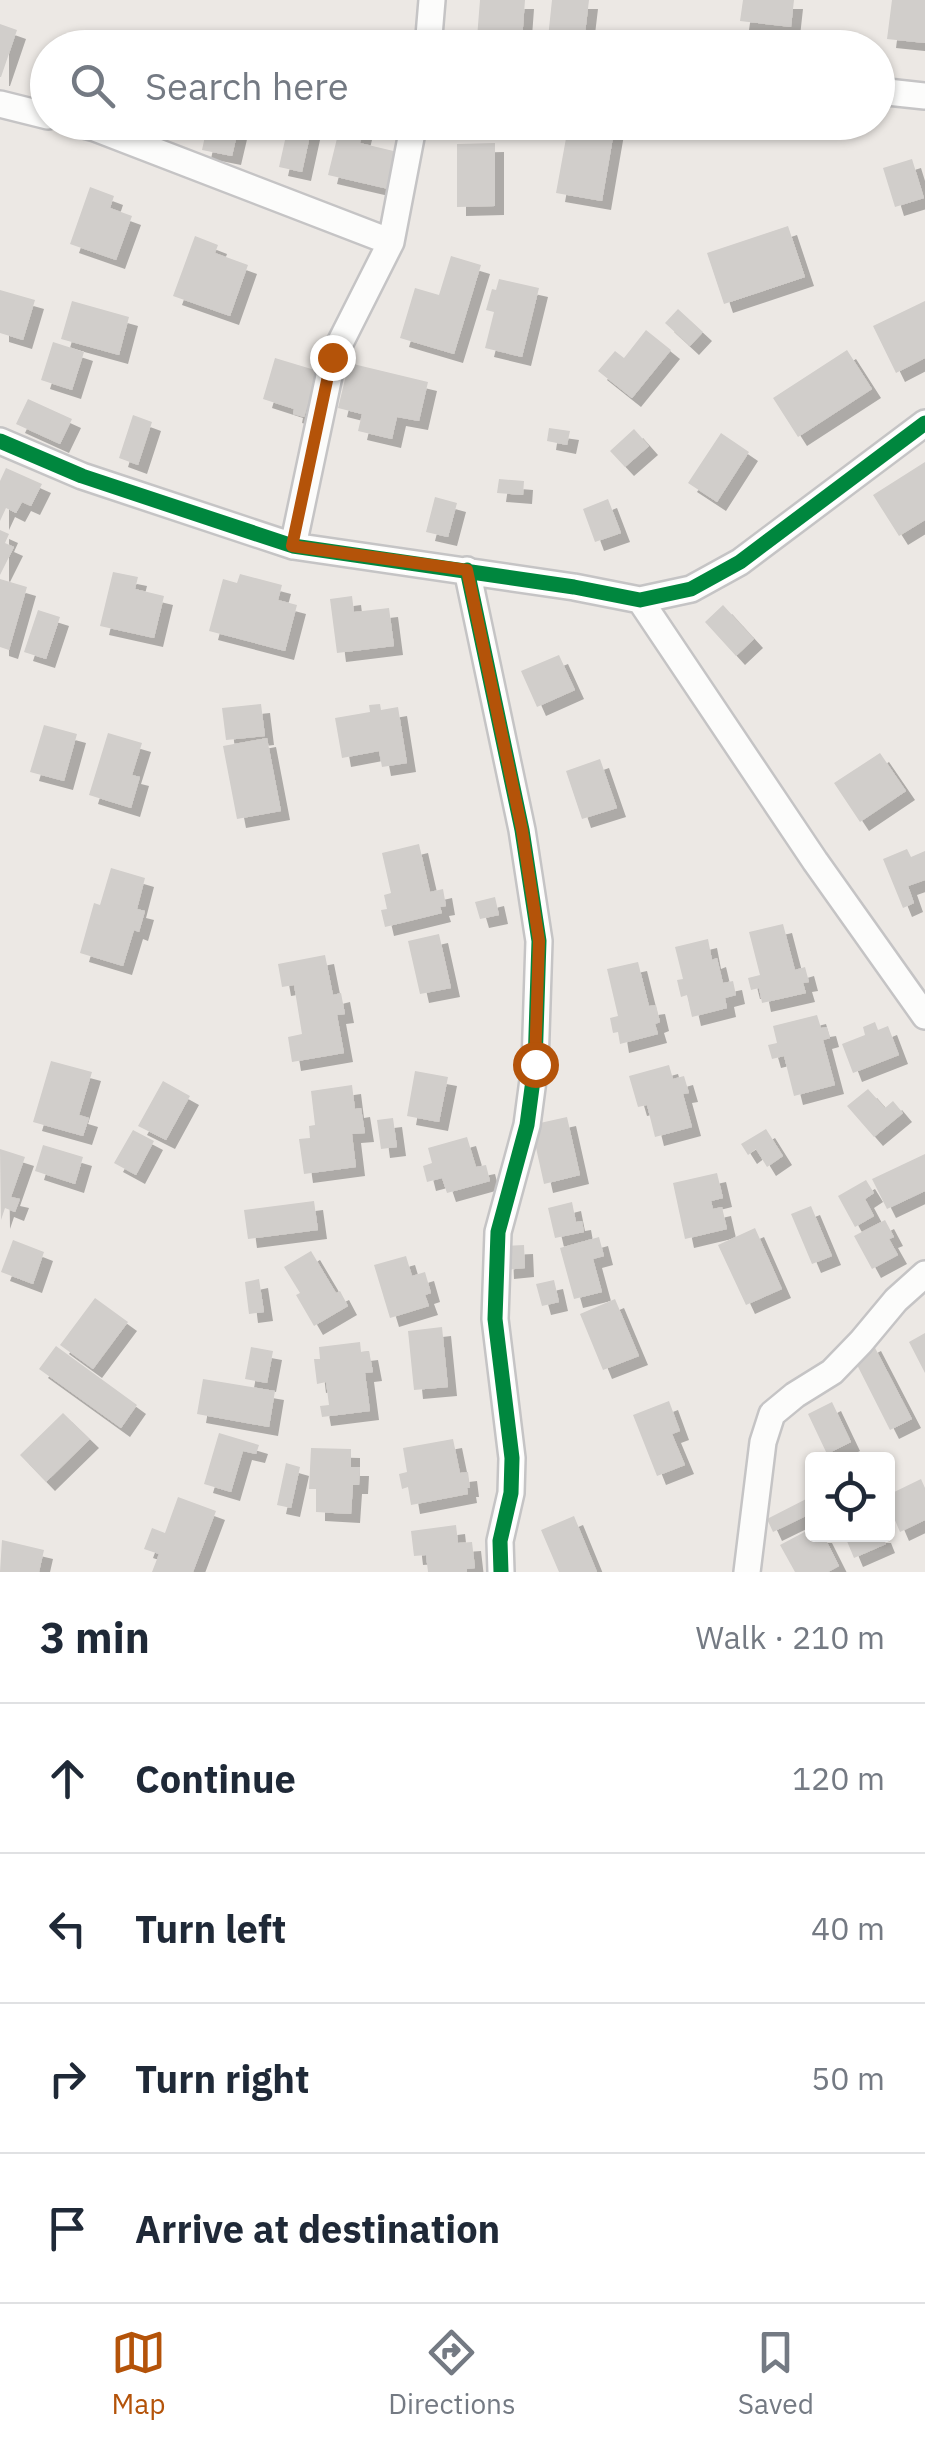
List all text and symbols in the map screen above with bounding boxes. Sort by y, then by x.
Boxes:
search box [30,30,895,140]
icon: search [65,58,120,113]
text: Search here [145,61,349,110]
route end [310,335,356,381]
route start [513,1042,559,1088]
map controls [805,1452,895,1542]
button: locate [805,1452,895,1542]
text: 3 min [40,1610,150,1665]
text: Walk · 210 m [696,1616,885,1658]
icon: ahead [40,1751,95,1806]
text: Continue [135,1754,296,1803]
text: 120 m [792,1757,885,1799]
icon: left [40,1901,95,1956]
text: Turn left [135,1904,286,1953]
text: 40 m [811,1907,885,1949]
icon: right [40,2051,95,2106]
text: Turn right [135,2054,310,2103]
text: 50 m [811,2057,885,2099]
icon: arrive [40,2201,95,2256]
text: Arrive at destination [135,2204,500,2253]
tab: Map [111,2325,166,2422]
tab: Directions [388,2325,516,2422]
tab: Saved [738,2325,814,2422]

